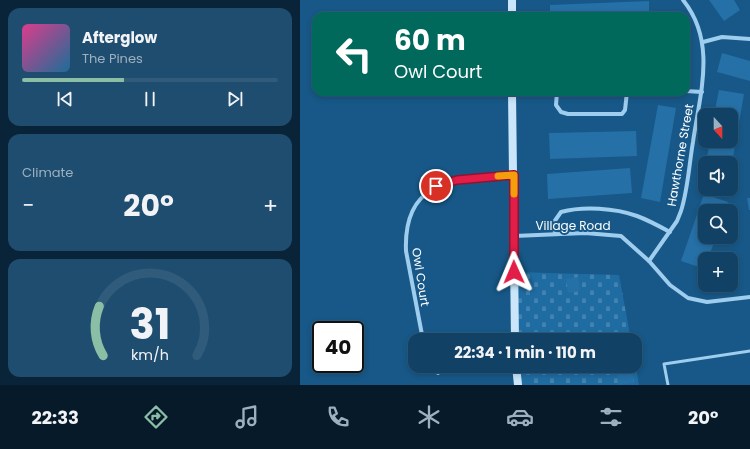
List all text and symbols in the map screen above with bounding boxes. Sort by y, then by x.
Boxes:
text: 60 m [394,21,466,60]
text: Afterglow [82,27,157,48]
icon: left [328,28,380,80]
text: The Pines [82,49,143,68]
text: Owl Court [394,59,482,84]
icon: previous [54,88,76,110]
icon: pause [139,88,161,110]
icon: next [224,88,246,110]
street label: Hawthorne Street [663,102,697,208]
north arrow [698,108,738,148]
map controls [698,108,738,292]
button: sound [698,156,738,196]
text: Climate [22,163,73,182]
pin [419,169,453,203]
icon: arrive [425,175,447,197]
text: 20° [123,184,174,227]
text: − [22,190,34,221]
text: + [263,190,278,221]
button: search [698,204,738,244]
street label: Village Road [535,217,611,234]
street label: Owl Court [408,247,434,307]
position arrow [493,251,535,293]
button: + [698,252,738,292]
text: 31 [130,295,170,354]
speed limit sign: 40 [312,321,364,373]
text: 22:34 · 1 min · 110 m [454,342,596,363]
text: km/h [131,345,169,365]
icon: directions [142,403,170,431]
icon: music [233,403,261,431]
icon: phone [324,403,352,431]
icon: climate [415,403,443,431]
icon: car [506,403,534,431]
icon: filters [597,403,625,431]
text: 22:33 [32,405,79,430]
text: 20° [688,405,718,430]

